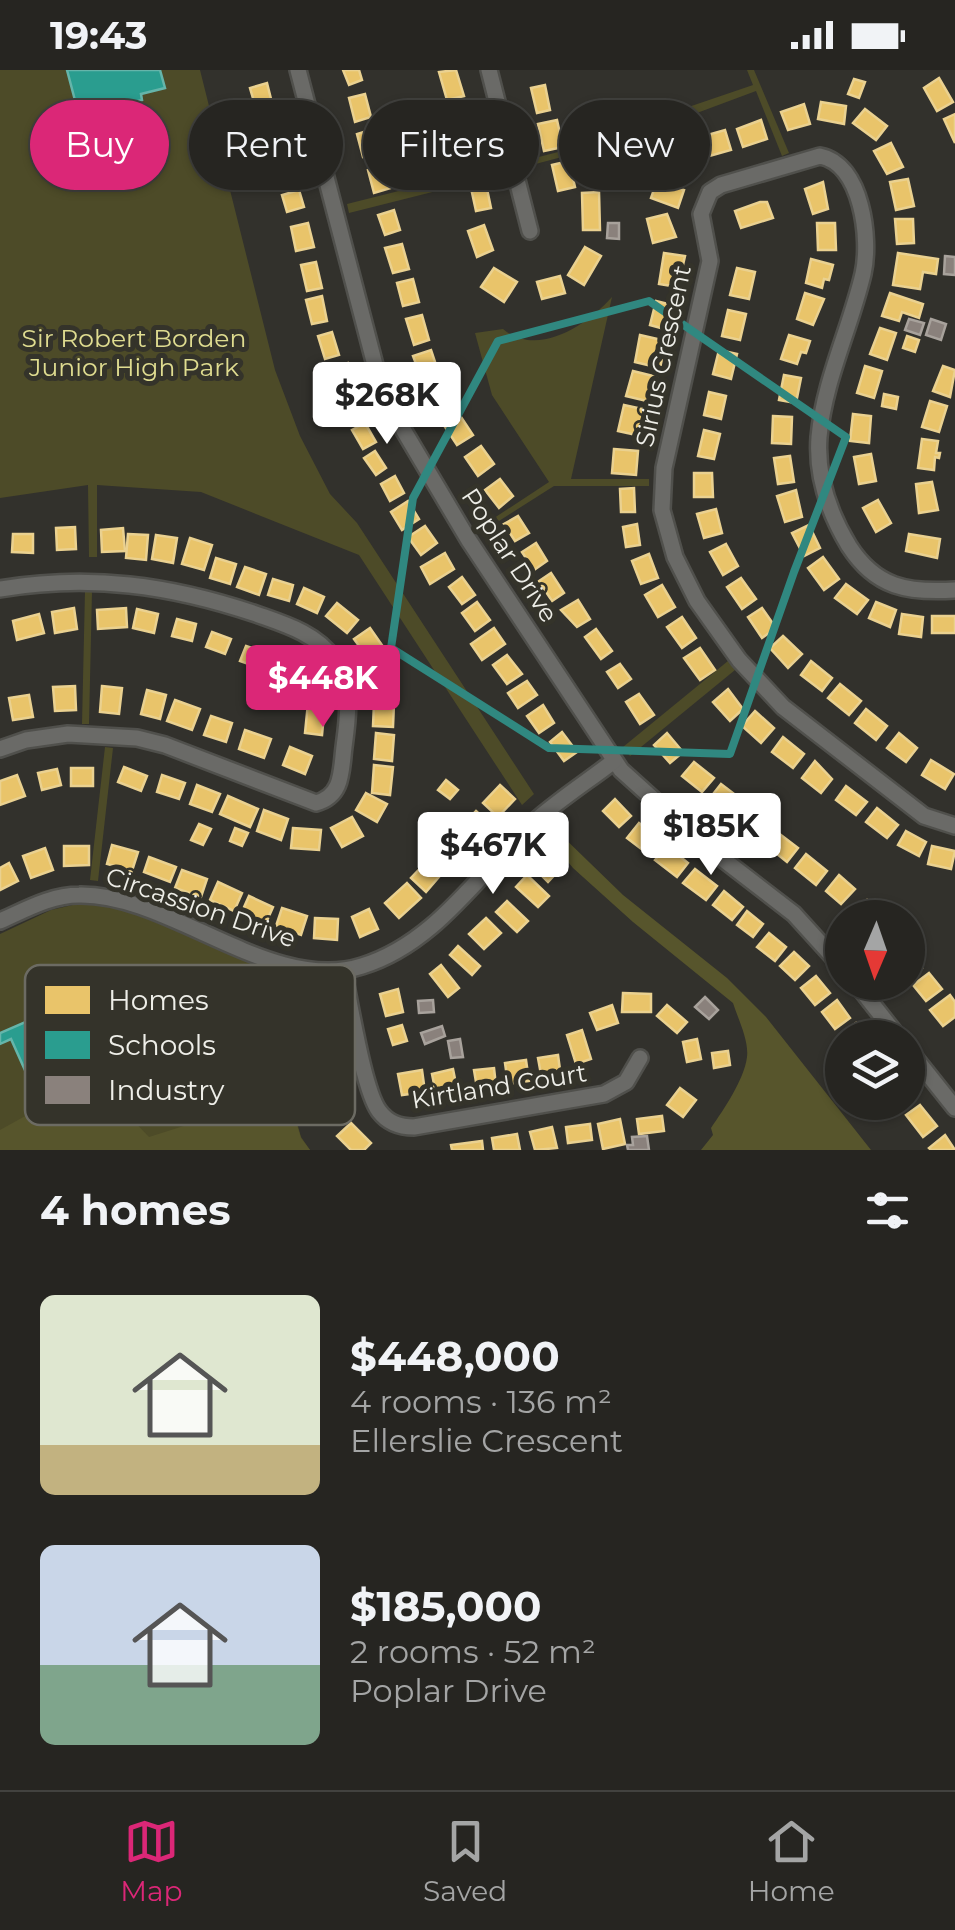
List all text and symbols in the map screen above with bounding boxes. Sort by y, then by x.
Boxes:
text: 19:43 [50,12,147,59]
chip: Buy [30,100,169,190]
chip: Rent [189,100,343,190]
chip: Filters [363,100,539,190]
chip: New [559,100,710,190]
street label: Sirius Crescent [629,262,697,450]
park label: Sir Robert Borden Junior High Park [22,323,246,382]
pin: $268K [317,362,457,447]
text: $268K [335,375,439,414]
street label: Poplar Drive [456,482,564,628]
pin: $448K [253,645,393,730]
text: $448K [268,658,378,697]
pin: $185K [641,793,781,878]
text: $185K [663,806,759,845]
pin: $467K [423,812,563,897]
text: $467K [440,825,546,864]
street label: Circassion Drive [102,860,300,954]
north arrow [825,900,925,1000]
map controls [825,900,925,1120]
legend [25,965,355,1125]
text: Homes [108,983,209,1017]
button: layers [825,1020,925,1120]
text: Schools [108,1028,216,1062]
street label: Kirtland Court [409,1057,589,1115]
text: Industry [108,1073,225,1107]
icon: filters [860,1183,915,1238]
text: 4 homes [40,1184,231,1236]
text: $448,000 [350,1330,560,1382]
icon: home [120,1335,240,1455]
text: 4 rooms · 136 m² [350,1382,612,1421]
text: Ellerslie Crescent [350,1421,623,1460]
text: $185,000 [350,1580,542,1632]
icon: home [120,1585,240,1705]
text: 2 rooms · 52 m² [350,1632,596,1671]
text: Poplar Drive [350,1671,547,1710]
tab: Map [120,1814,183,1908]
tab: Saved [423,1814,507,1908]
tab: Home [748,1814,835,1908]

